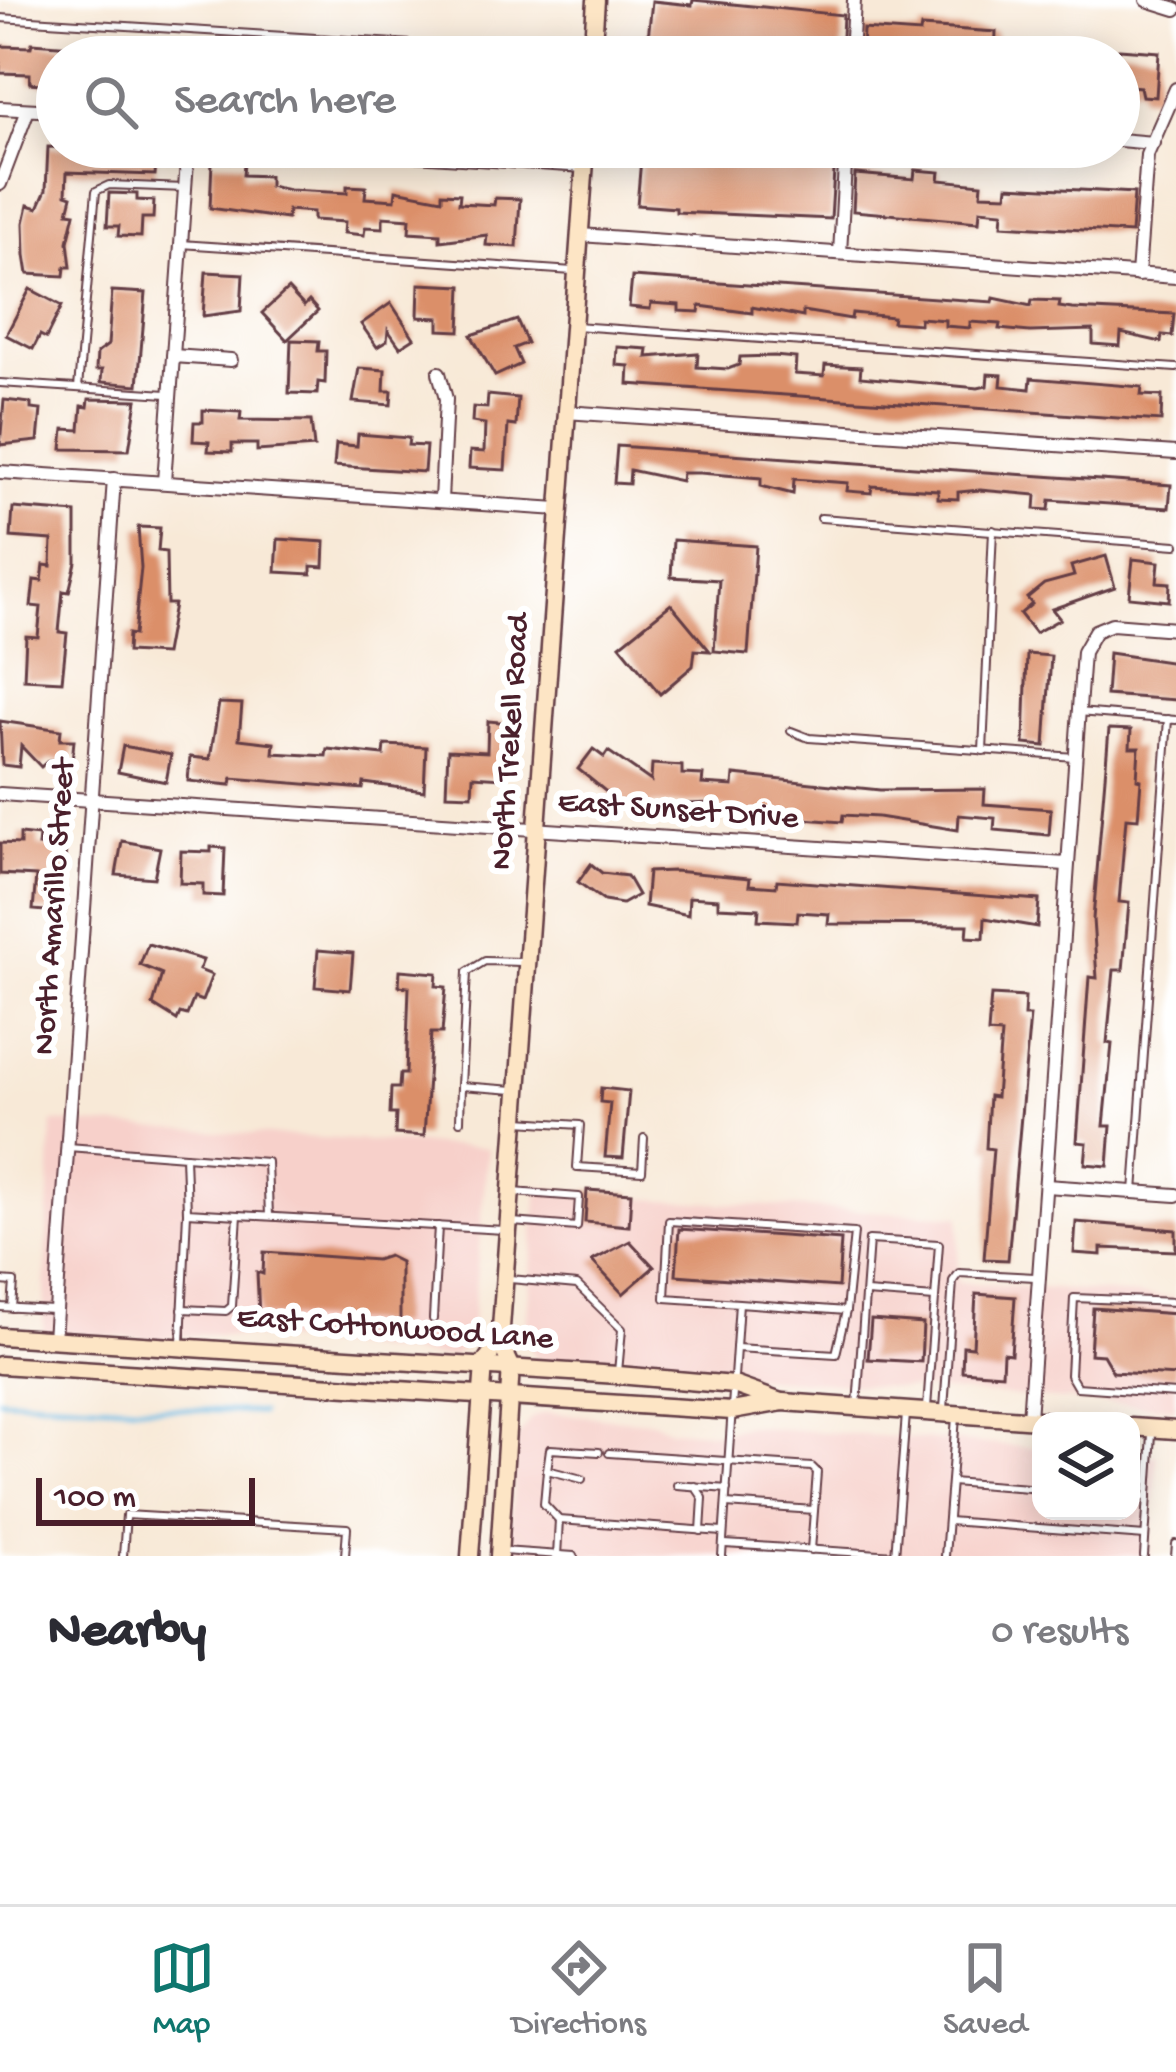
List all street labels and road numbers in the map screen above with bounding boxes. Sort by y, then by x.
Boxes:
street label: North Trekell Road [484,610,540,871]
street label: North Amarillo Street [27,755,85,1056]
street label: East Sunset Drive [556,785,801,839]
street label: East Cottonwood Lane [235,1300,555,1360]

